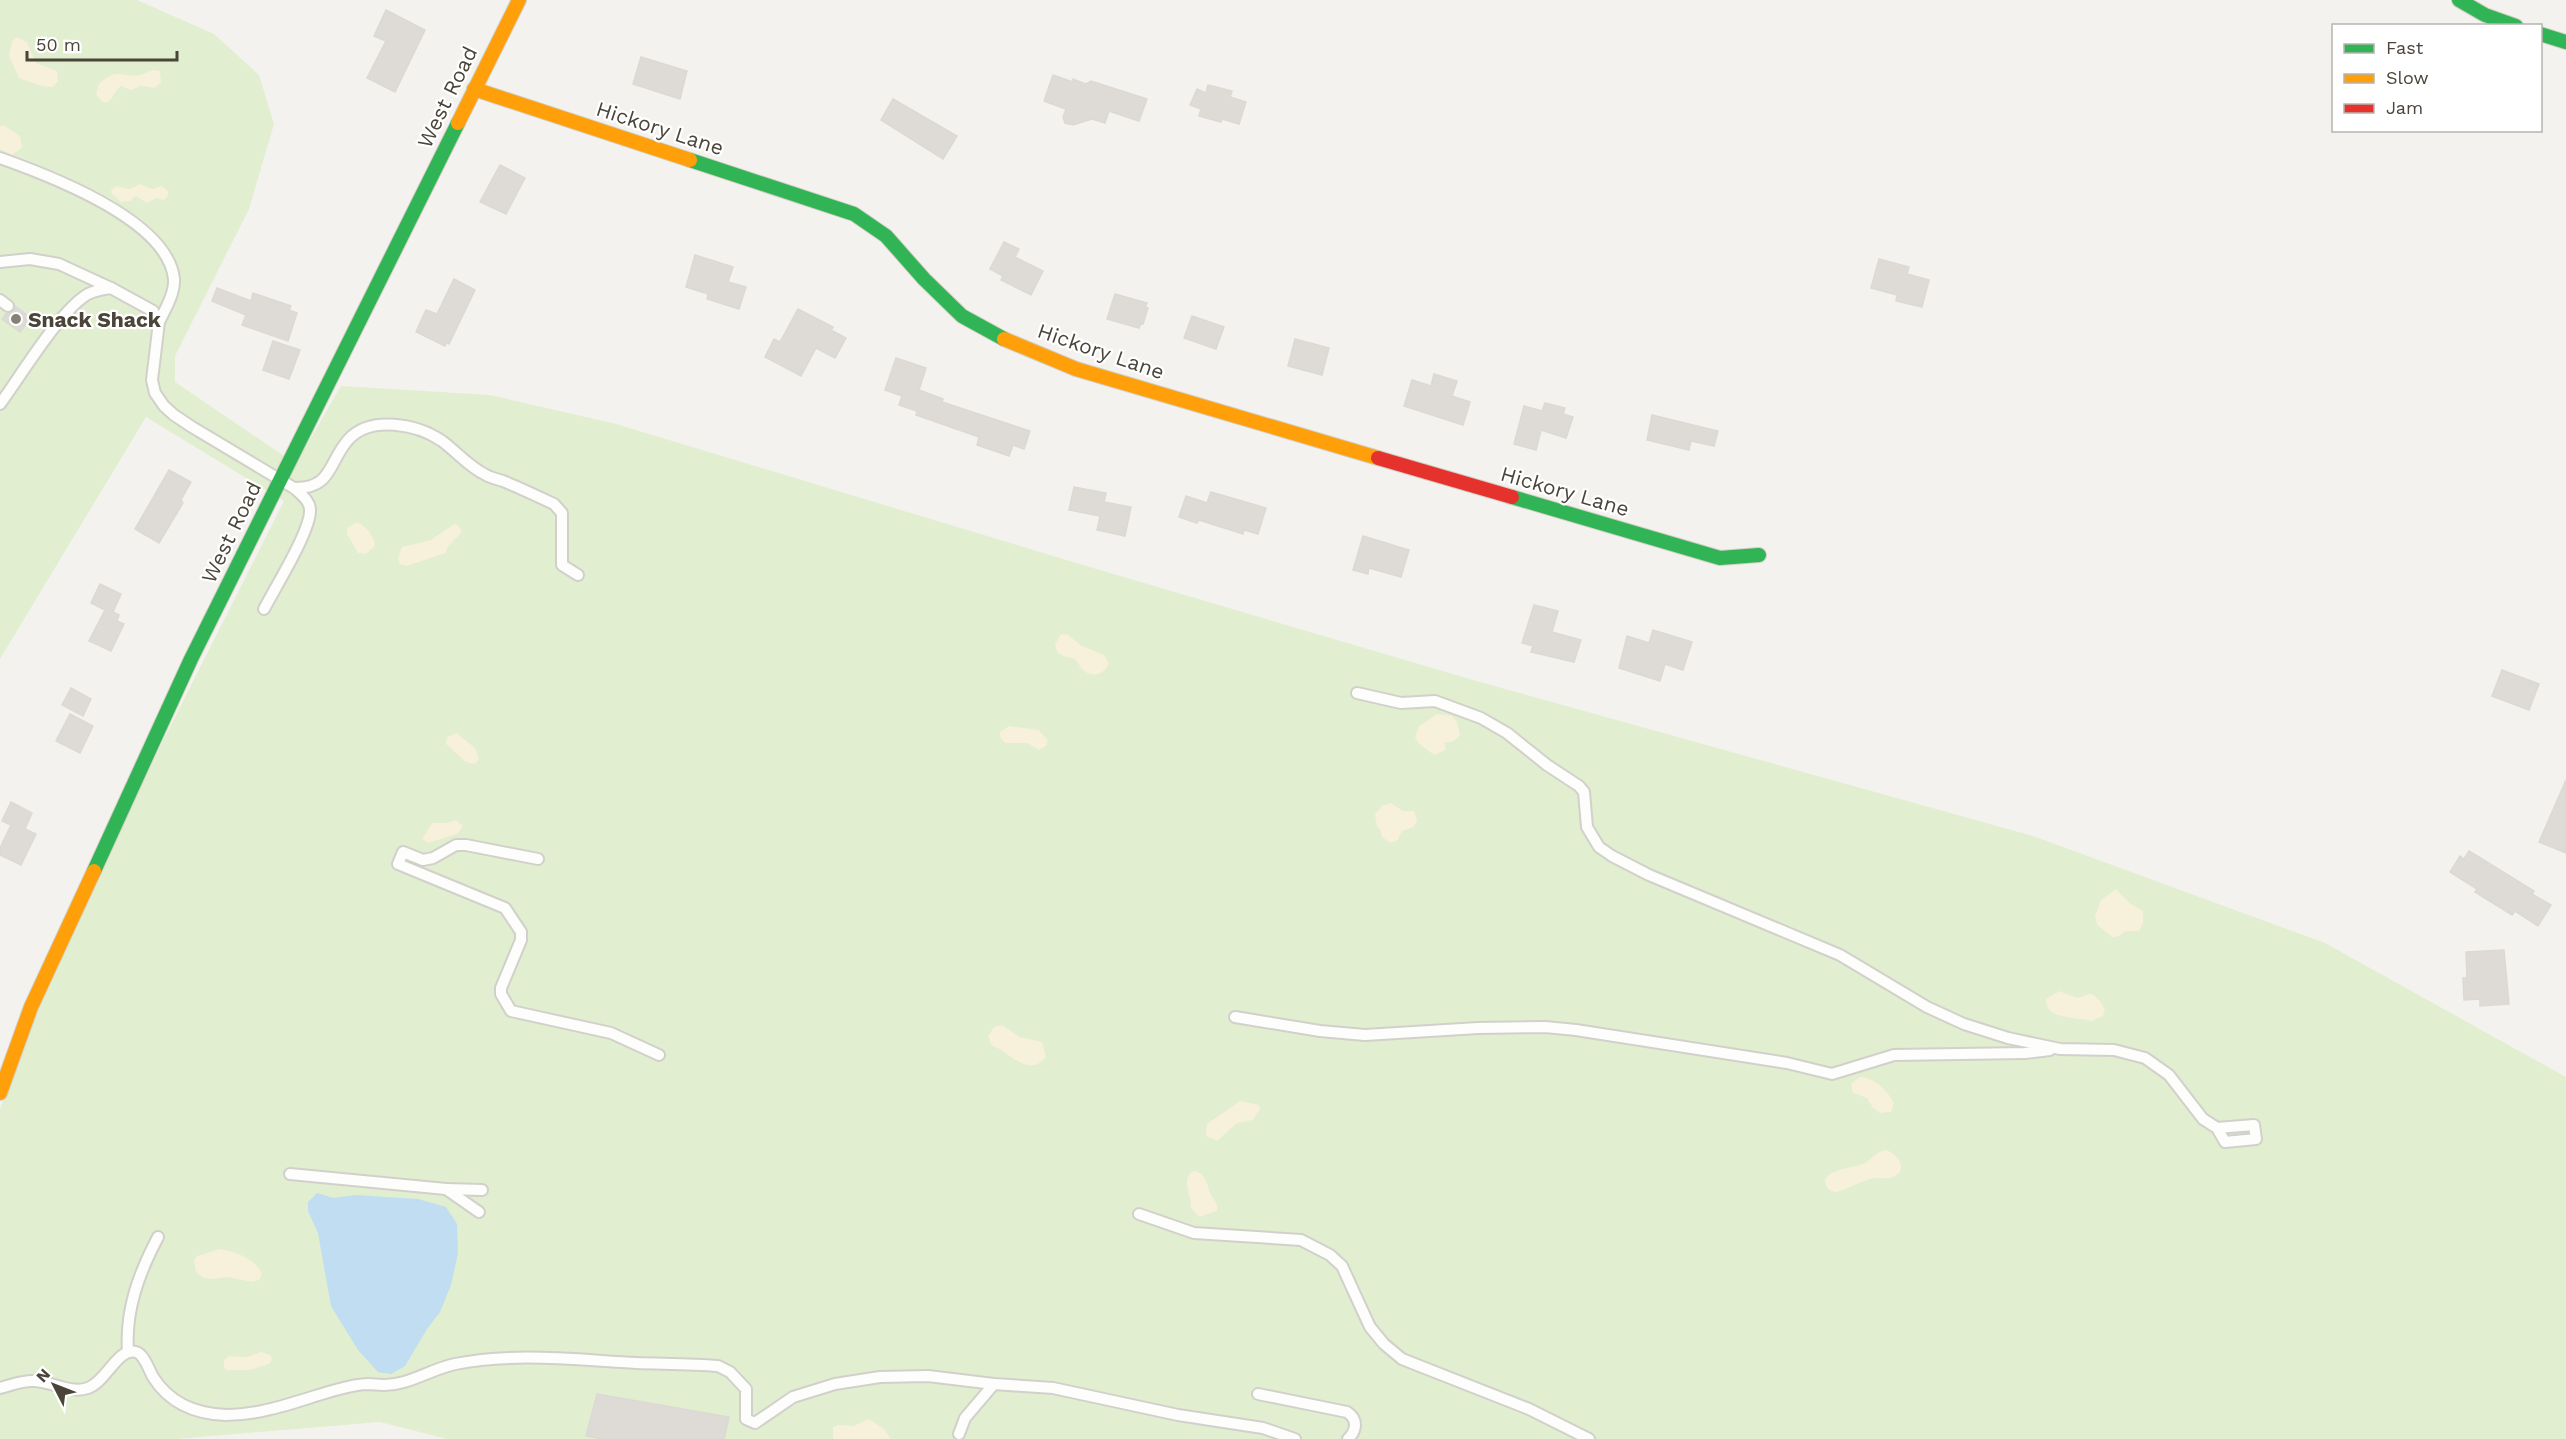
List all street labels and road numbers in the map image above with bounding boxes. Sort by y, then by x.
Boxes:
street label: West Road [412,42,482,152]
street label: Hickory Lane [593,96,727,160]
street label: Hickory Lane [1034,318,1168,384]
street label: Hickory Lane [1498,461,1632,521]
street label: West Road [196,477,266,587]

